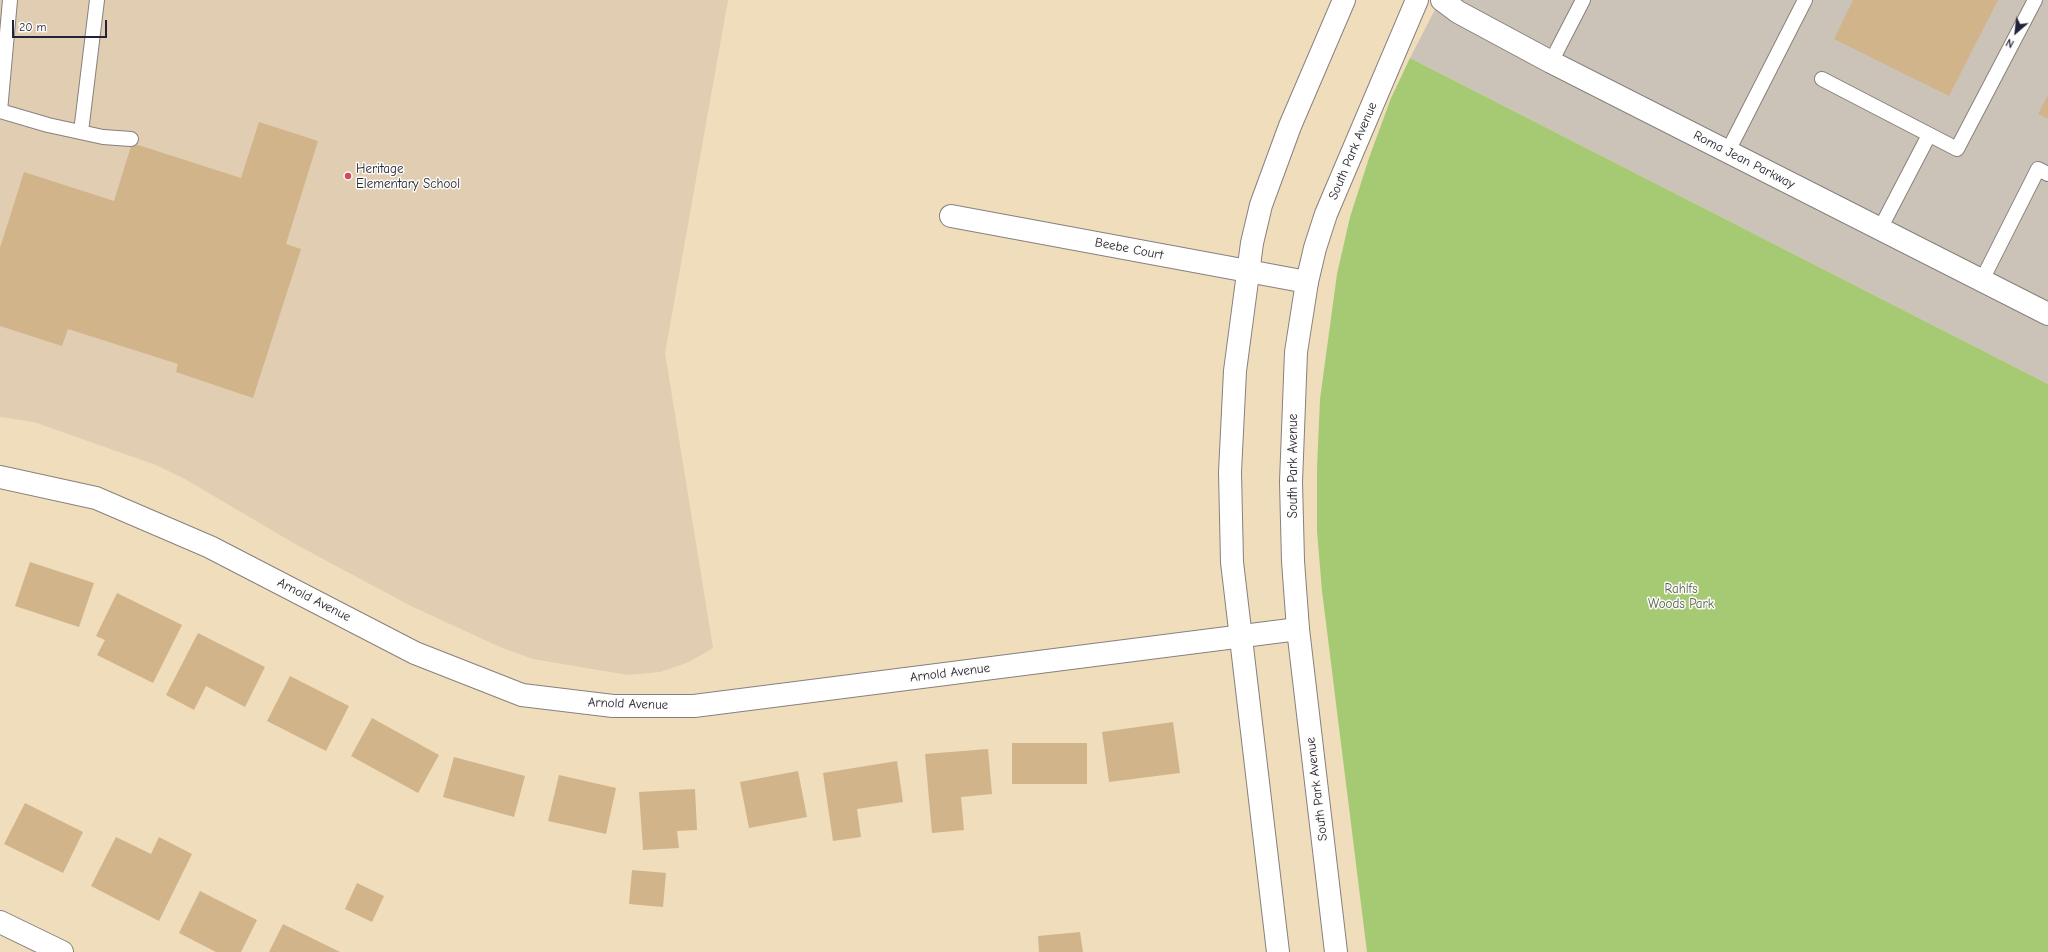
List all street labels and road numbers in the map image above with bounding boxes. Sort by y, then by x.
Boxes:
street label: South Park Avenue [1325,100,1381,202]
street label: Roma Jean Parkway [1691,128,1797,192]
street label: Beebe Court [1094,235,1164,263]
street label: South Park Avenue [1285,414,1301,518]
street label: Arnold Avenue [275,575,353,625]
street label: Arnold Avenue [909,660,991,686]
street label: Arnold Avenue [588,695,668,713]
street label: South Park Avenue [1303,736,1331,842]

